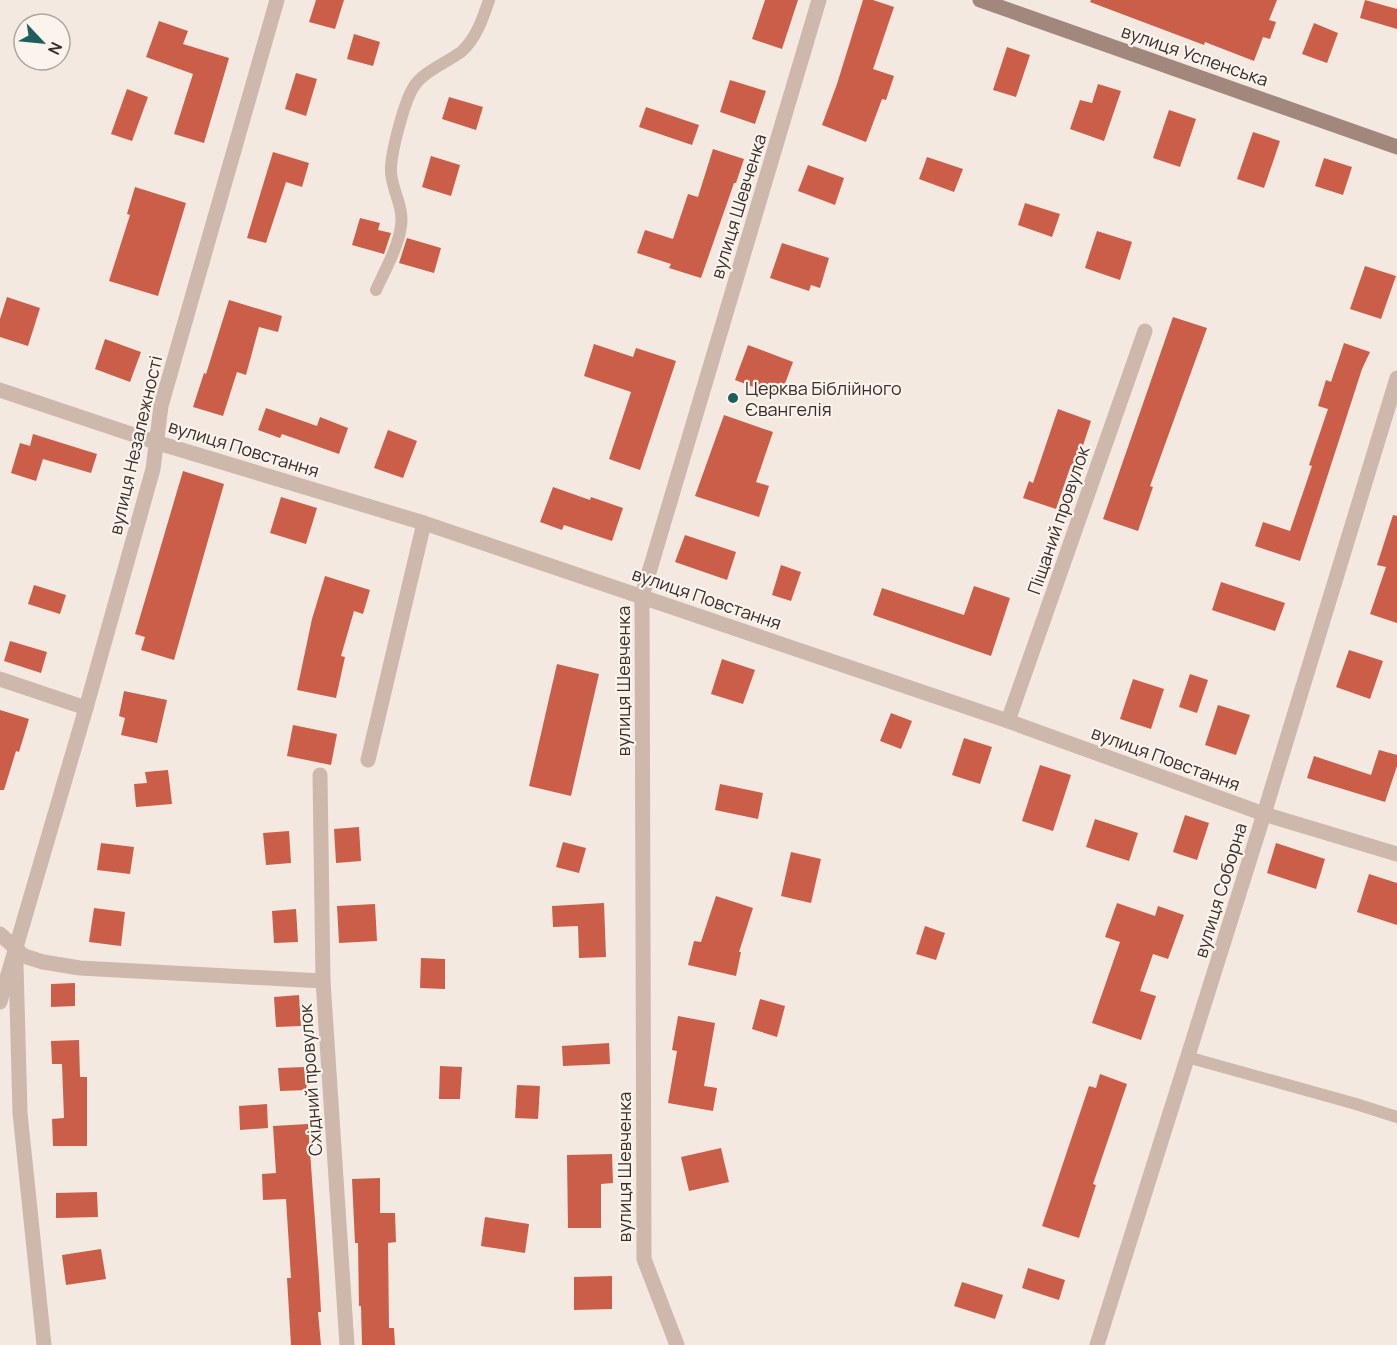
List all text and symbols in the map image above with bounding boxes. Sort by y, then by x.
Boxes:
north arrow [12,12,72,72]
street label: вулиця Успенська [1118,19,1272,91]
text: N [43,39,68,59]
street label: вулиця Шевченка [705,131,771,281]
street label: вулиця Незалежності [103,353,167,537]
place label: Церква Біблійного Євангелія [745,376,902,421]
marker: Церква Біблійного Євангелія [726,391,740,405]
street label: вулиця Повстання [166,414,322,482]
street label: Піщаний провулок [1021,442,1095,597]
street label: вулиця Повстання [629,561,785,635]
street label: вулиця Шевченка [611,606,635,756]
street label: вулиця Повстання [1088,720,1244,796]
street label: вулиця Соборна [1188,820,1252,960]
street label: Східний провулок [293,1002,327,1157]
street label: вулиця Шевченка [612,1092,636,1242]

